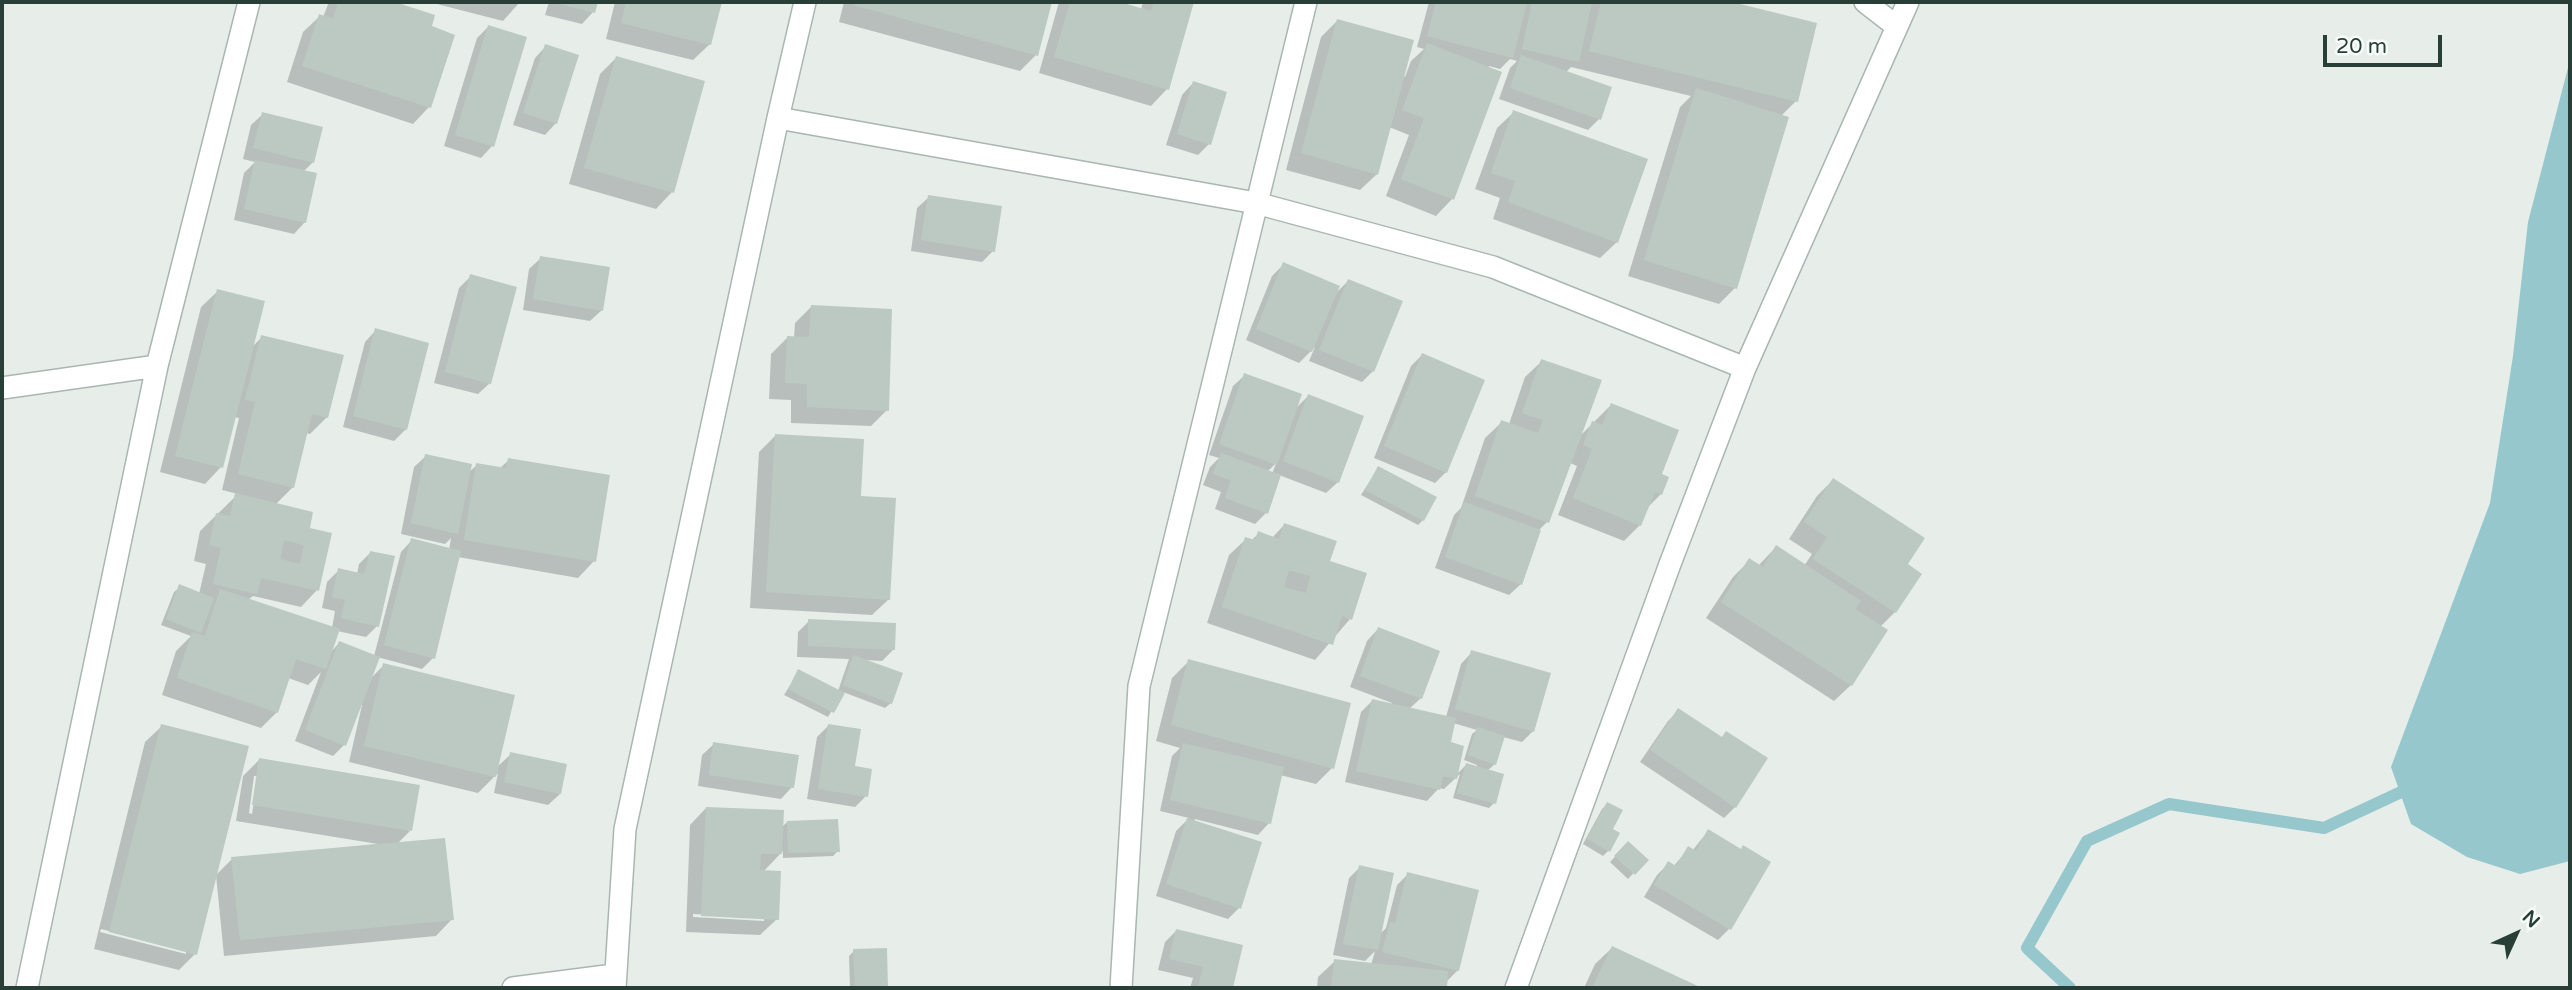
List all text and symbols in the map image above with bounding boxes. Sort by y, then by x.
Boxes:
scale bar [2327,21,2446,65]
text: 20 m [2336,34,2387,59]
north arrow [2481,899,2551,969]
text: N [2518,906,2544,932]

